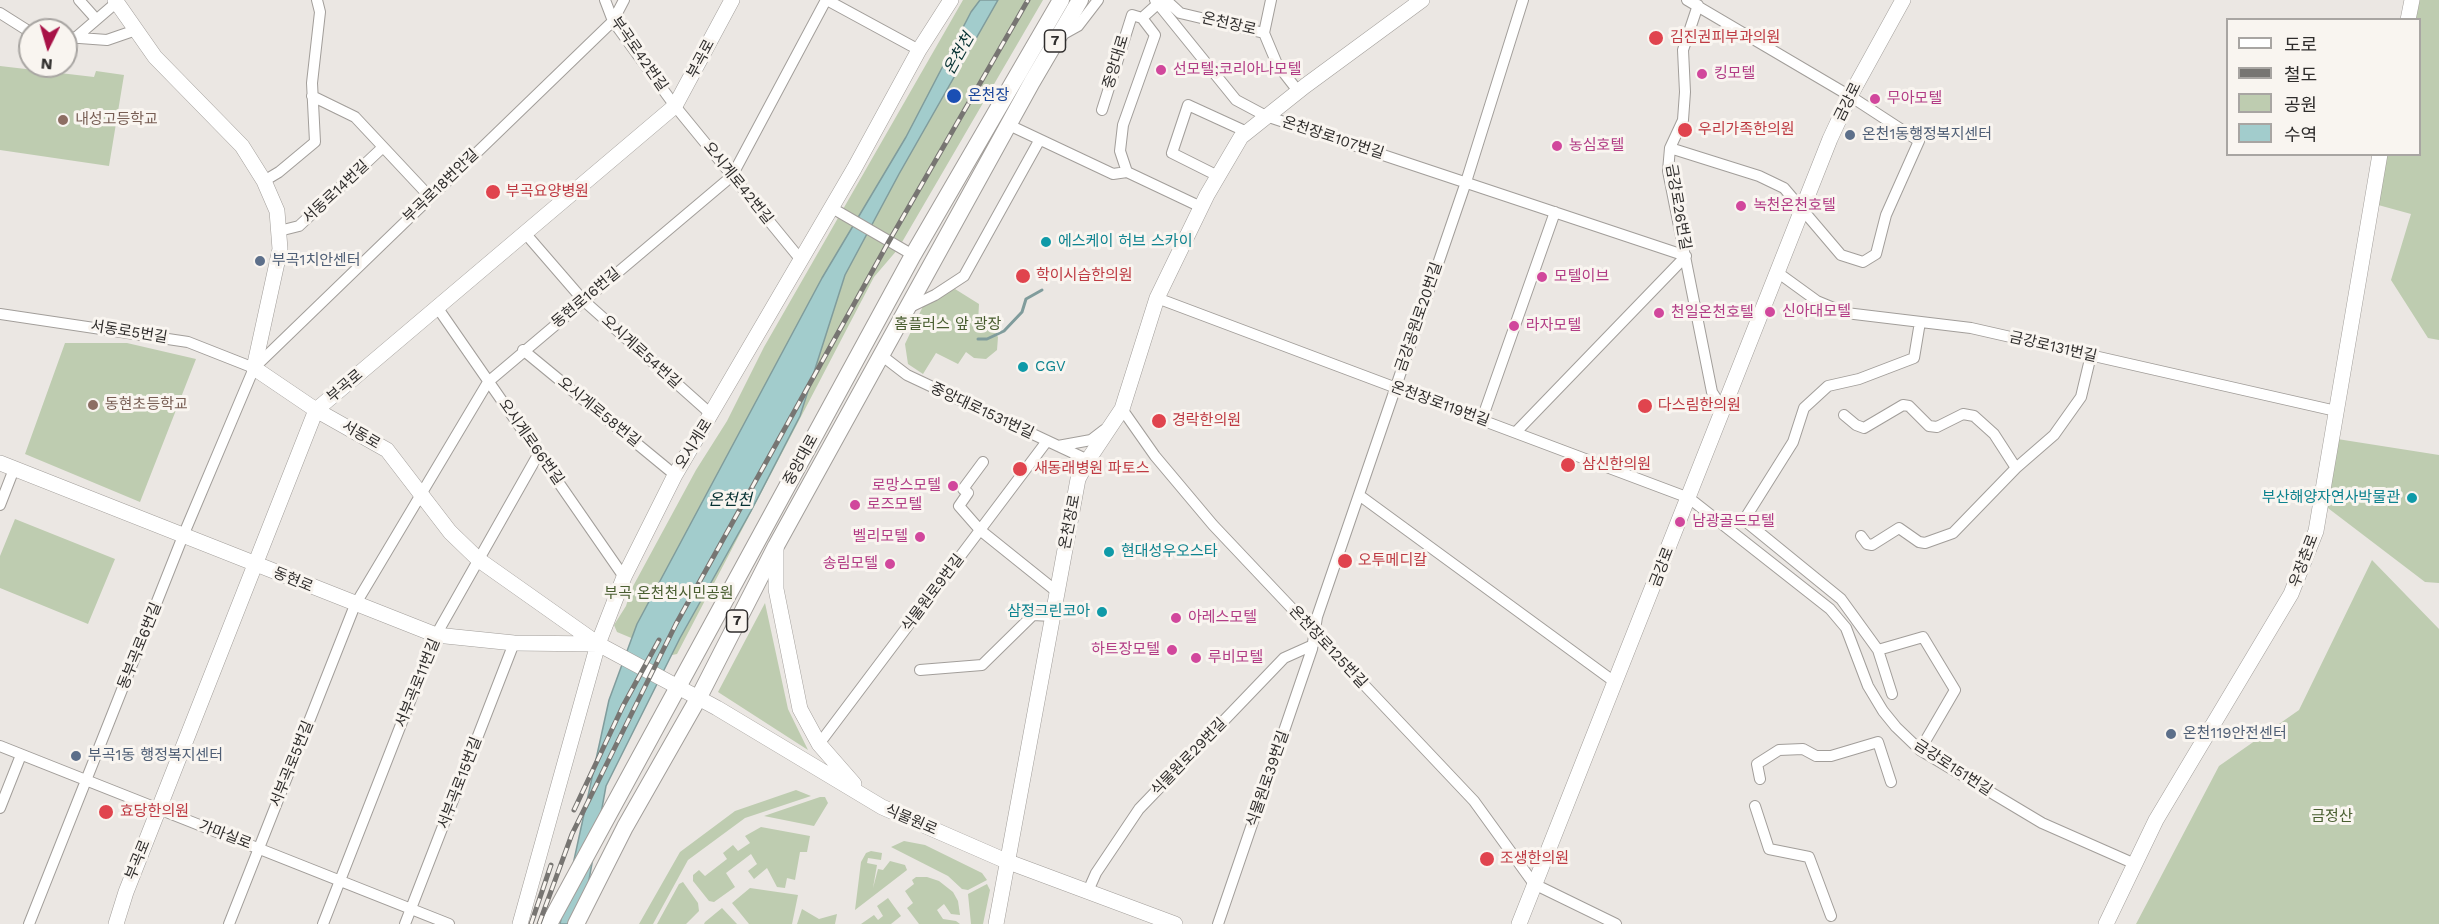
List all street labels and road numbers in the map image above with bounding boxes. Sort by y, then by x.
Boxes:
street label: 온천장로 [1200,9,1258,39]
street label: 부곡로42번길 [607,13,671,95]
road number: 7 [1044,30,1066,52]
street label: 중앙대로 [1099,33,1133,91]
street label: 부곡로 [683,36,719,82]
street label: 금강로 [1831,79,1865,125]
street label: 온천장로107번길 [1280,113,1386,163]
street label: 오시게로42번길 [699,138,777,228]
street label: 부곡로18번안길 [400,146,482,226]
street label: 서동로14번길 [299,157,373,227]
street label: 금강로26번길 [1662,163,1694,251]
street label: 금강공원로20번길 [1392,260,1446,374]
street label: 동현로16번길 [548,264,624,332]
street label: 오시게로54번길 [598,312,684,392]
street label: 서동로5번길 [89,317,169,347]
street label: 금강로131번길 [2007,328,2099,366]
street label: 부곡로 [323,366,367,406]
street label: 오시게로58번길 [554,373,644,451]
street label: 온천장로119번길 [1388,378,1492,430]
street label: 중앙대로1531번길 [927,379,1037,443]
street label: 오시게로66번길 [495,395,567,489]
street label: 오시게로 [672,416,716,472]
street label: 서동로 [339,417,383,453]
street label: 중앙대로 [780,431,822,489]
street label: 온천장로 [1056,493,1084,551]
street label: 우장춘로 [2286,532,2322,590]
street label: 금강로 [1646,544,1678,590]
street label: 식물원로9번길 [898,551,968,635]
street label: 동현로 [270,564,316,596]
street label: 동부곡로6번길 [114,600,166,692]
street label: 온천장로125번길 [1285,602,1371,692]
road number: 7 [726,610,748,632]
street label: 서부곡로11번길 [392,636,444,730]
street label: 식물원로29번길 [1148,714,1230,800]
street label: 서부곡로5번길 [267,718,317,810]
street label: 식물원로39번길 [1243,728,1293,830]
street label: 서부곡로15번길 [434,734,486,832]
street label: 금강로151번길 [1911,736,1995,800]
street label: 식물원로 [882,801,940,839]
street label: 가마실로 [196,817,254,853]
street label: 부곡로 [122,837,154,883]

